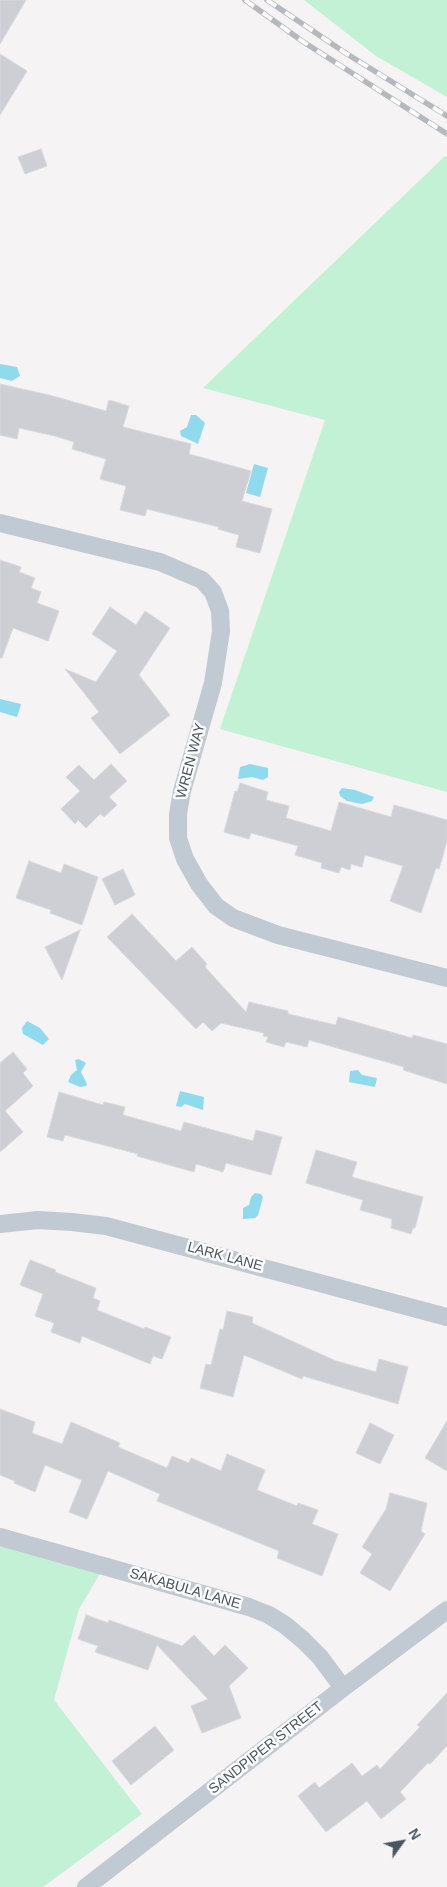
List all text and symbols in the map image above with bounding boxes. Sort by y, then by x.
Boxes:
street label: WREN WAY [173,722,209,800]
street label: LARK LANE [186,1239,264,1275]
street label: SAKABULA LANE [128,1565,242,1613]
street label: SANDPIPER STREET [206,1698,326,1798]
north arrow [377,1817,427,1867]
text: N [405,1826,424,1843]

